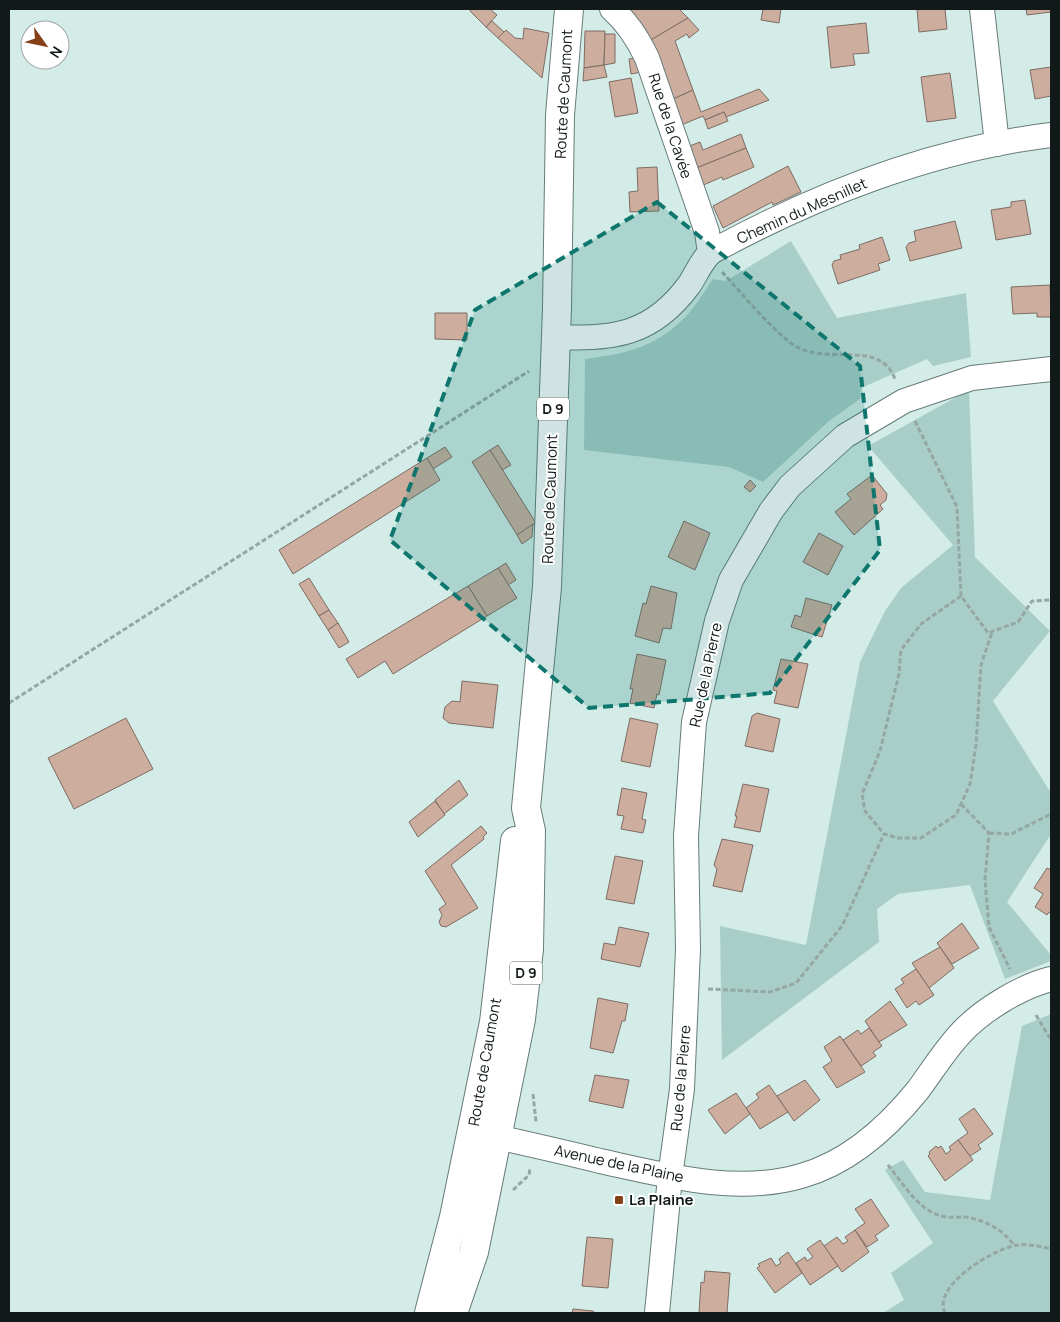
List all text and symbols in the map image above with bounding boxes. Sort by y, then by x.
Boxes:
north arrow [20,20,70,70]
street label: Route de Caumont [550,29,577,159]
text: N [46,43,67,62]
street label: Rue de la Cavée [644,71,697,181]
street label: Chemin du Mesnillet [733,172,870,249]
road number: D 9 [537,398,569,420]
street label: Route de Caumont [537,434,562,564]
street label: Rue de la Pierre [684,620,727,729]
road number: D 9 [510,961,542,984]
street label: Route de Caumont [463,996,506,1128]
street label: Rue de la Pierre [665,1024,696,1132]
street label: Avenue de la Plaine [552,1140,686,1188]
place label: La Plaine [629,1189,694,1210]
marker: La Plaine [613,1194,625,1206]

